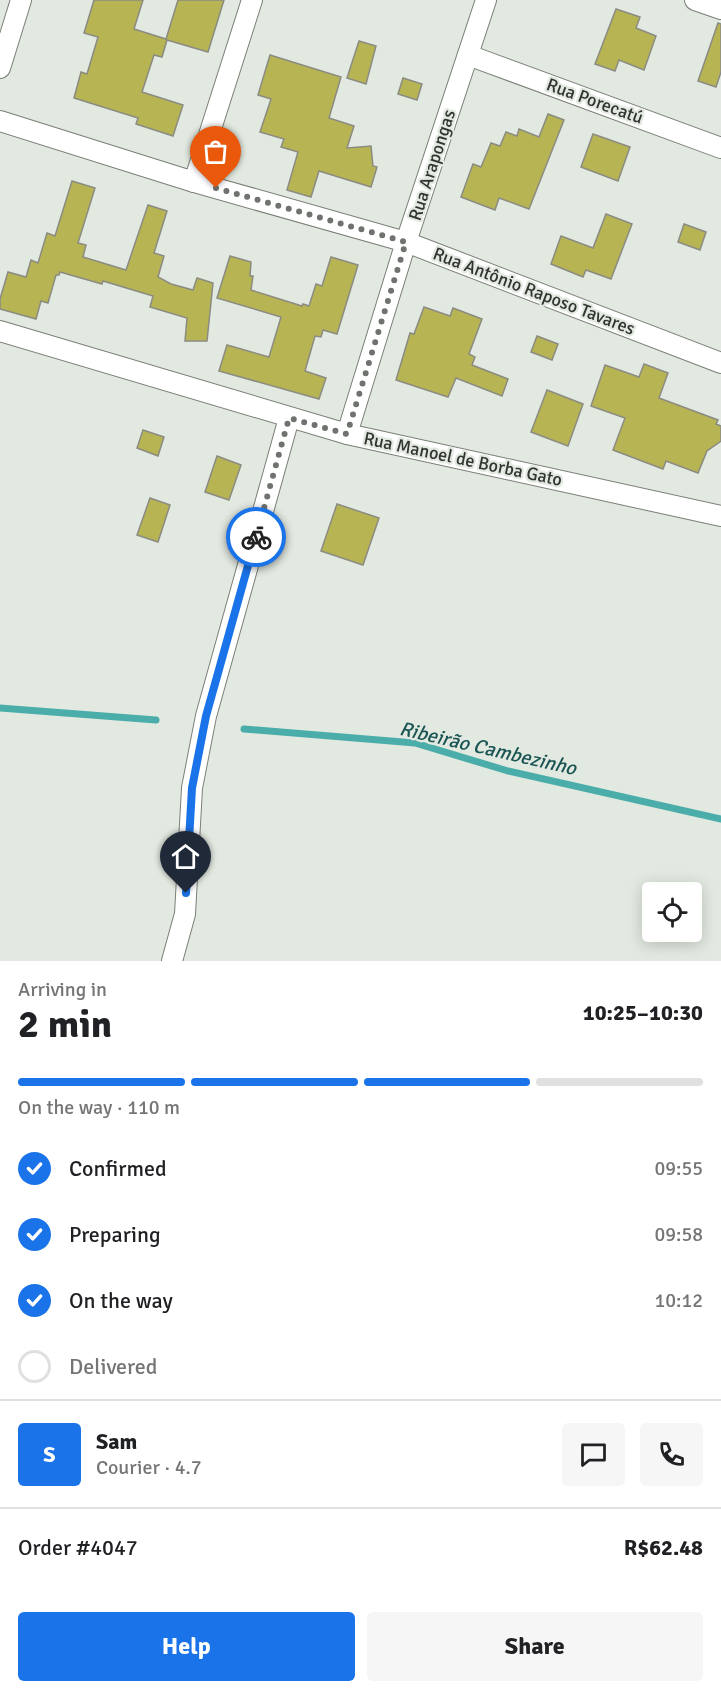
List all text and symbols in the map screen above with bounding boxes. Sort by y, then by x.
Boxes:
street label: Rua Porecatú [544,73,646,129]
street label: Rua Arapongas [404,107,460,223]
pin [190,126,241,188]
icon: bag [199,135,232,168]
street label: Rua Antônio Raposo Tavares [430,242,638,340]
street label: Rua Manoel de Borba Gato [362,427,564,491]
courier [226,507,286,567]
icon: bike [240,521,273,554]
water label: Ribeirão Cambezinho [397,716,580,781]
pin [160,831,211,893]
icon: home [169,840,202,873]
map controls [642,882,702,942]
button: locate [642,882,702,942]
text: Arriving in [18,977,107,1002]
text: 10:25–10:30 [583,999,703,1026]
text: 2 min [18,1000,112,1048]
text: On the way · 110 m [18,1095,180,1120]
icon: check [18,1152,51,1185]
text: Confirmed [69,1155,167,1182]
text: 09:55 [654,1156,703,1181]
icon: check [18,1218,51,1251]
text: Preparing [69,1221,161,1248]
text: 09:58 [654,1222,703,1247]
icon: check [18,1284,51,1317]
text: On the way [69,1287,173,1314]
text: 10:12 [654,1288,703,1313]
text: Delivered [69,1353,157,1380]
button: chat [562,1423,625,1486]
button: phone [640,1423,703,1486]
text: Sam [96,1428,137,1455]
text: S [43,1441,56,1468]
text: Courier · 4.7 [96,1455,202,1480]
text: Order #4047 [18,1534,138,1561]
text: R$62.48 [624,1534,703,1561]
button: Help [18,1612,355,1681]
button: Share [367,1612,703,1681]

